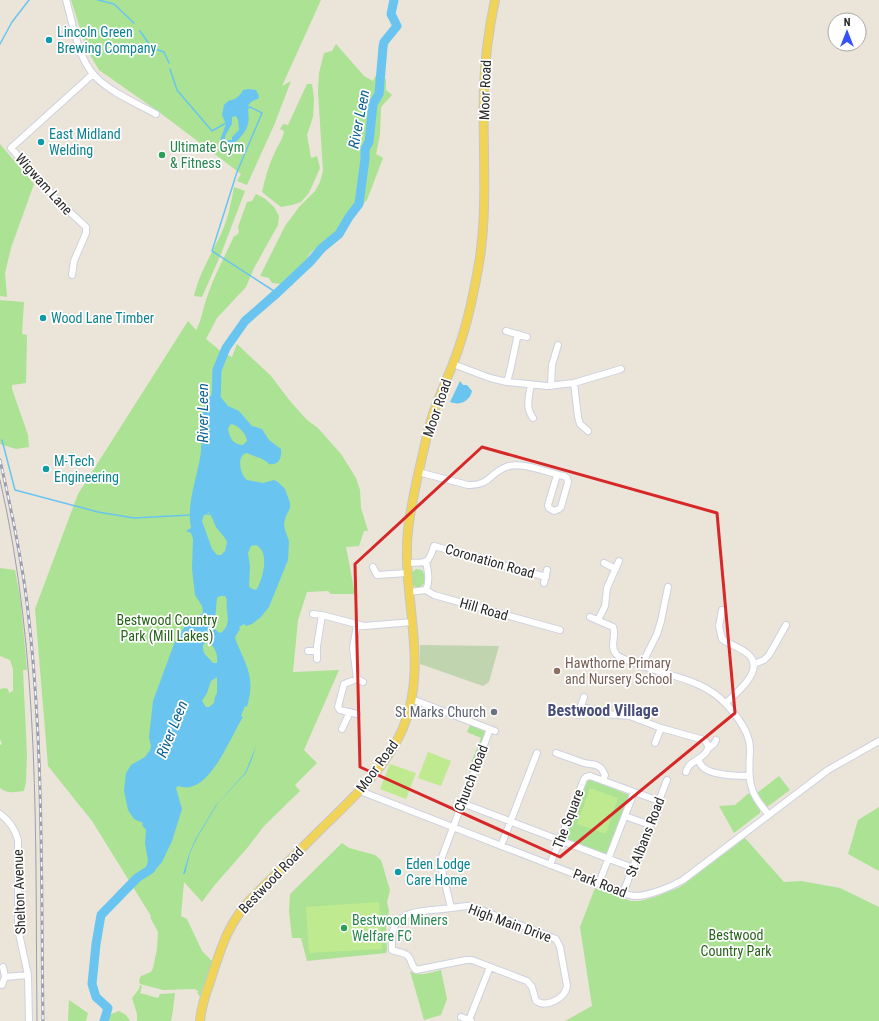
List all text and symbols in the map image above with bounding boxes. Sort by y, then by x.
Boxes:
north arrow [827,12,867,52]
text: N [844,16,851,29]
place label: Lincoln Green Brewing Company [57,24,156,56]
marker: Lincoln Green Brewing Company [44,35,54,45]
street label: Moor Road [476,60,494,120]
water label: River Leen [344,88,374,150]
place label: East Midland Welding [49,126,121,158]
marker: East Midland Welding [36,137,46,147]
place label: Ultimate Gym & Fitness [170,139,244,171]
street label: Wigwam Lane [12,150,76,218]
marker: Ultimate Gym & Fitness [157,150,167,160]
place label: Wood Lane Timber [51,310,154,326]
marker: Wood Lane Timber [38,313,48,323]
street label: Moor Road [420,377,454,439]
water label: River Leen [194,383,212,443]
place label: M-Tech Engineering [54,453,119,485]
marker: M-Tech Engineering [41,464,51,474]
street label: Coronation Road [444,541,536,581]
street label: Hill Road [458,594,510,624]
park label: Bestwood Country Park (Mill Lakes) [117,612,218,645]
place label: Hawthorne Primary and Nursery School [565,655,673,687]
marker: Hawthorne Primary and Nursery School [552,666,562,676]
water label: River Leen [153,698,191,760]
district label: Bestwood Village [547,701,659,720]
place label: St Marks Church [395,704,486,720]
marker: St Marks Church [489,707,499,717]
street label: Moor Road [353,737,401,795]
street label: Church Road [451,742,491,814]
street label: The Square [549,787,587,851]
street label: St Albans Road [622,795,668,879]
street label: Bestwood Road [235,843,307,917]
street label: Shelton Avenue [10,849,28,935]
place label: Eden Lodge Care Home [406,856,471,888]
street label: Park Road [571,865,629,901]
marker: Eden Lodge Care Home [393,867,403,877]
street label: High Main Drive [466,901,554,946]
place label: Bestwood Miners Welfare FC [352,912,448,944]
marker: Bestwood Miners Welfare FC [339,923,349,933]
park label: Bestwood Country Park [700,927,772,959]

